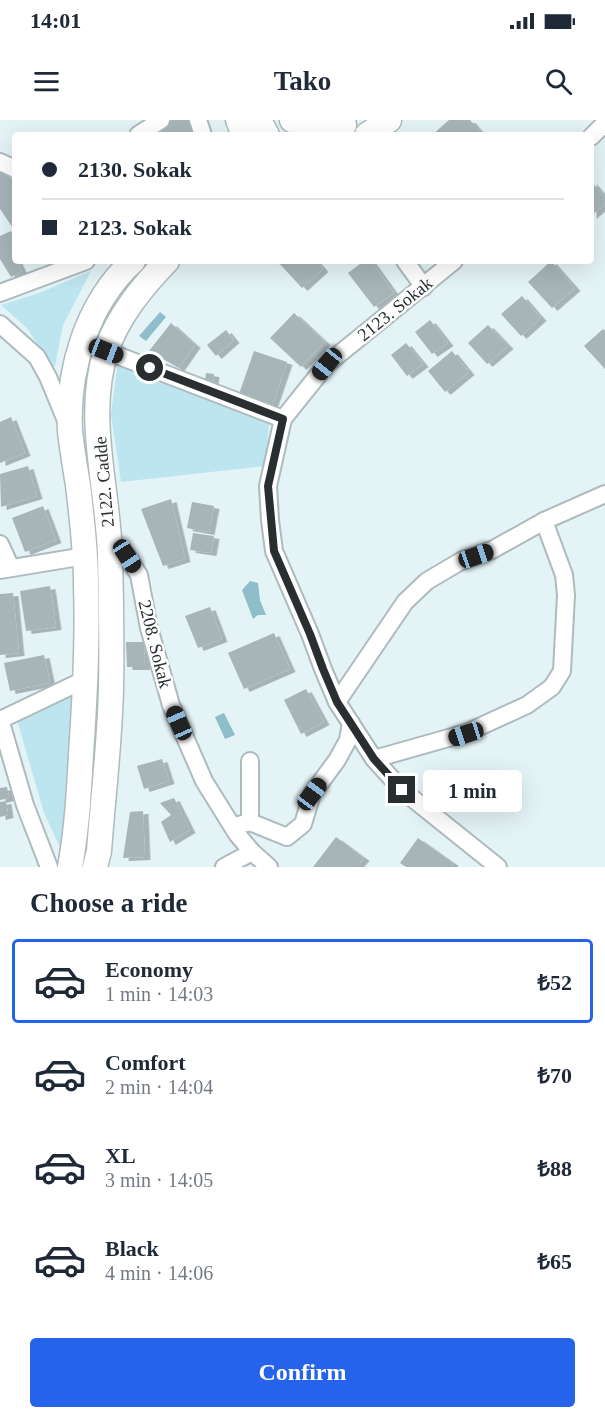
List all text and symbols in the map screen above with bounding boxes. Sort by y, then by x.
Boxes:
text: 14:01 [30,8,81,33]
icon: menu [30,65,63,98]
icon: search [542,65,575,98]
text: Tako [274,66,331,96]
text: 2130. Sokak [78,157,192,182]
text: 2123. Sokak [78,215,192,240]
street label: 2123. Sokak [354,273,436,345]
car [86,336,126,366]
car [309,344,345,384]
route start [136,354,163,381]
street label: 2122. Cadde [90,436,118,528]
car [110,536,144,576]
car [456,542,496,570]
street label: 2208. Sokak [134,598,176,690]
car [163,703,195,743]
car [446,720,486,748]
callout: 1 min [423,769,522,811]
car [294,774,330,814]
route end [388,776,415,803]
text: 1 min [448,780,497,802]
text: Choose a ride [30,888,188,918]
icon: car [33,954,87,1008]
text: Economy [105,957,193,982]
text: ₺52 [537,970,572,995]
text: 1 min · 14:03 [105,983,213,1005]
icon: car [33,1047,87,1101]
text: Comfort [105,1050,186,1075]
text: ₺70 [537,1063,572,1088]
text: 2 min · 14:04 [105,1076,213,1098]
icon: car [33,1140,87,1194]
text: XL [105,1143,136,1168]
text: ₺88 [537,1156,572,1181]
text: 3 min · 14:05 [105,1169,213,1191]
icon: car [33,1233,87,1287]
text: Black [105,1236,159,1261]
text: ₺65 [537,1249,572,1274]
text: 4 min · 14:06 [105,1262,213,1284]
button: Confirm [30,1338,575,1407]

